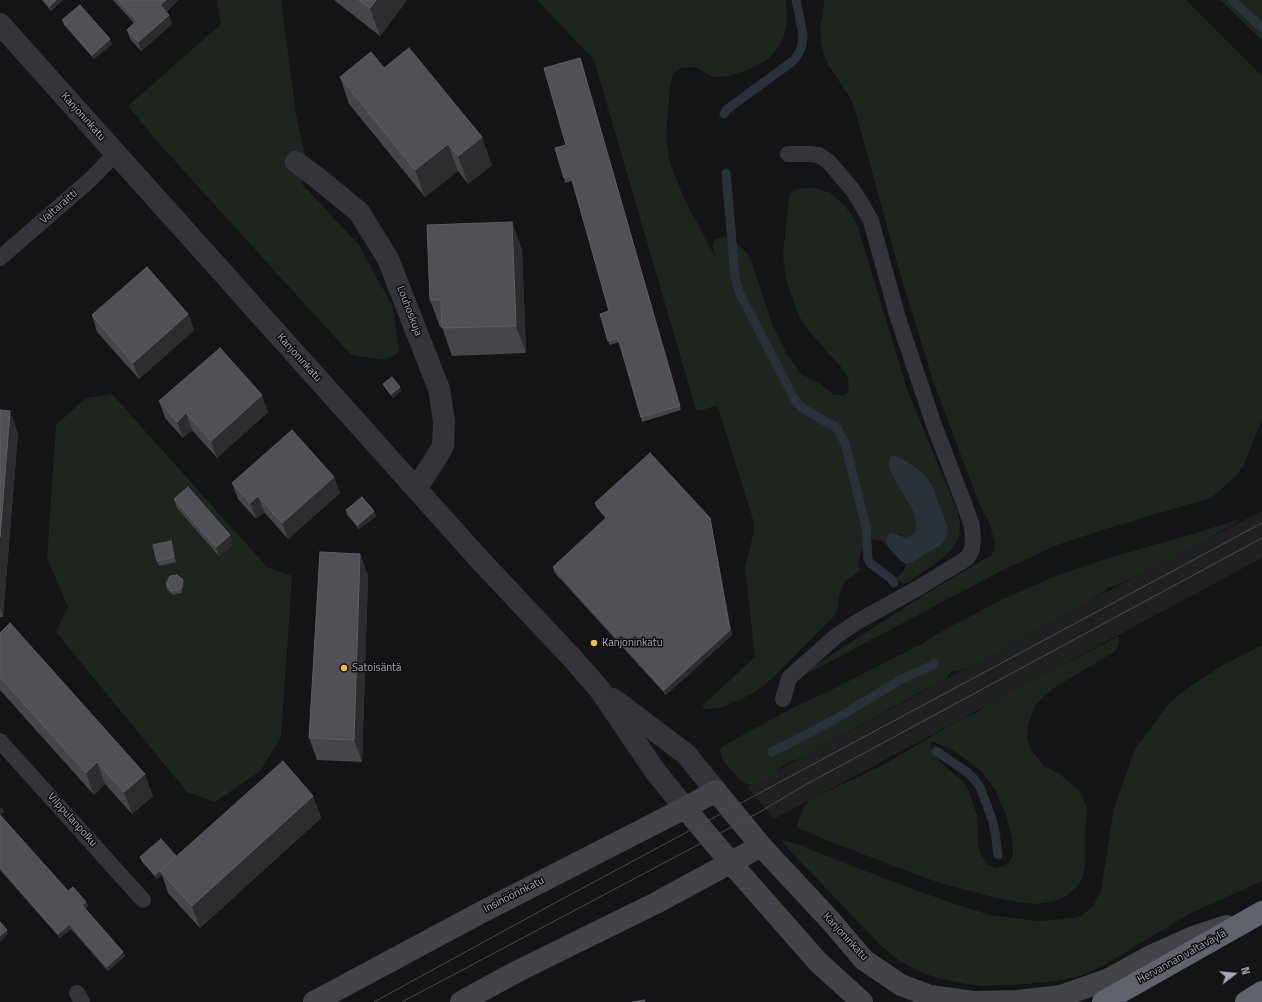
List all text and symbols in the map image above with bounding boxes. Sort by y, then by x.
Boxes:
street label: Kanjoninkatu [58,90,108,144]
street label: Valtaraitti [38,187,80,227]
street label: Louhoskuja [393,284,425,338]
street label: Kanjoninkatu [274,331,324,385]
place label: Kanjoninkatu [602,636,663,650]
marker: Kanjoninkatu [589,638,599,648]
place label: Satoisäntä [352,661,401,675]
marker: Satoisäntä [339,663,349,673]
street label: Vilppulanpolku [44,790,100,850]
street label: Insinöörinkatu [481,874,547,916]
street label: Kanjoninkatu [820,910,870,964]
street label: Hervannan valtaväylä [1135,927,1229,987]
north arrow [1214,954,1254,994]
text: N [1237,965,1254,977]

